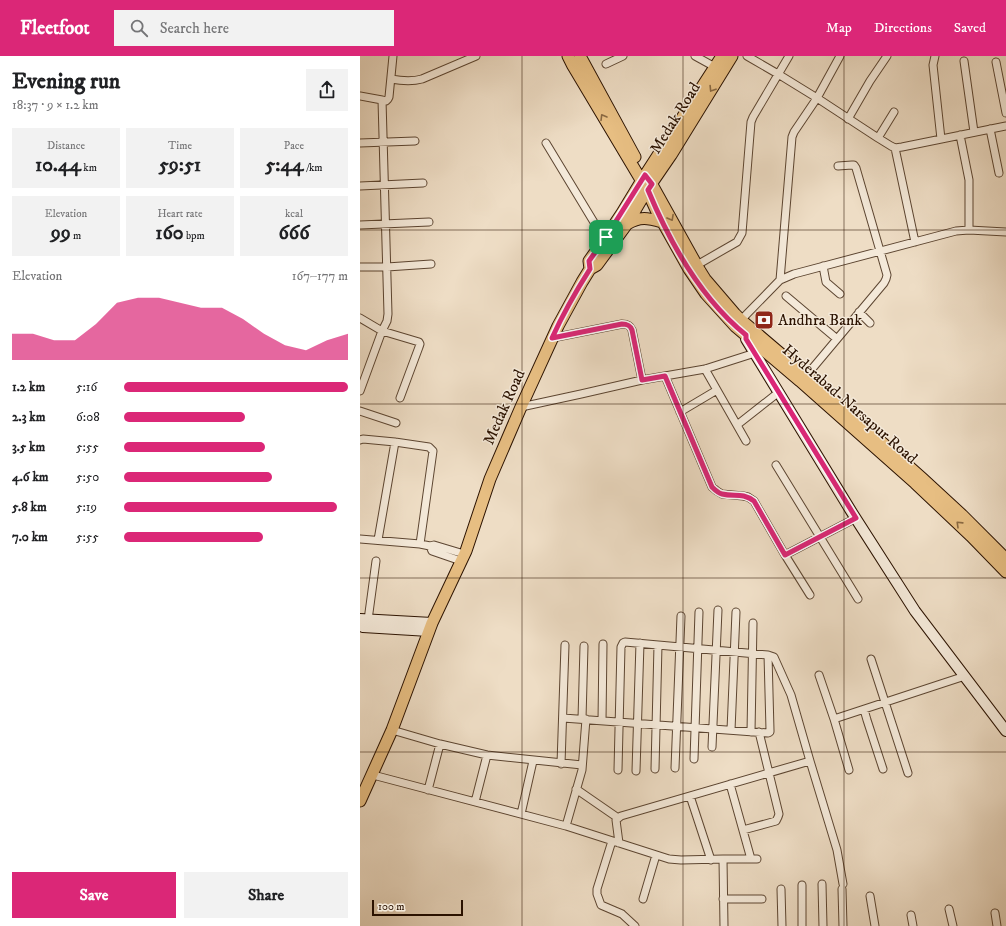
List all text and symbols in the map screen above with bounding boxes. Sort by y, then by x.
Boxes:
search box [114,10,394,46]
text: Fleetfoot [20,17,90,40]
icon: search [128,17,150,39]
text: Search here [160,19,229,38]
text: Map [826,19,852,37]
text: Directions [874,19,932,37]
text: Saved [954,19,986,37]
text: Evening run [12,68,120,95]
button: share [306,69,348,111]
street label: Medak Road [645,79,705,157]
one-way arrow [709,85,716,92]
text: 18:37 · 9 × 1.2 km [12,97,99,113]
one-way arrow [600,114,607,121]
text: Distance [47,139,85,153]
text: Time [168,139,192,153]
text: Pace [284,139,304,153]
text: 10.44 [35,153,81,178]
text: 59:51 [159,153,201,178]
text: 5:44 [265,153,304,178]
text: km [81,161,97,175]
text: /km [304,161,323,175]
text: Elevation [45,207,87,221]
text: Heart rate [157,207,203,221]
text: kcal [285,207,303,221]
one-way arrow [666,214,673,221]
pin [589,220,623,254]
text: 99 [51,221,71,246]
text: 160 [155,221,184,246]
text: 666 [278,221,310,246]
icon: arrive [595,226,617,248]
text: m [71,229,81,243]
text: bpm [184,229,205,243]
text: Elevation [12,268,62,284]
text: 167–177 m [292,268,348,284]
bank icon: Andhra Bank [753,309,775,331]
place label: Andhra Bank [778,310,862,330]
street label: Hyderabad-Narsapur Road [778,340,922,468]
street label: Medak Road [479,366,529,448]
text: 1.2 km [12,379,45,395]
text: 5:16 [76,379,97,395]
text: 2.3 km [12,409,46,425]
text: 6:08 [76,409,100,425]
text: 3.5 km [12,439,45,455]
text: 5:55 [76,439,99,455]
text: 4.6 km [12,469,49,485]
text: 5:50 [76,469,99,485]
text: 5.8 km [12,499,47,515]
text: 5:19 [76,499,97,515]
one-way arrow [956,521,964,529]
text: 7.0 km [12,529,48,545]
text: 5:55 [76,529,99,545]
button: Save [12,872,176,918]
button: Share [184,872,348,918]
scale bar [372,898,463,917]
text: 100 m [378,900,404,914]

